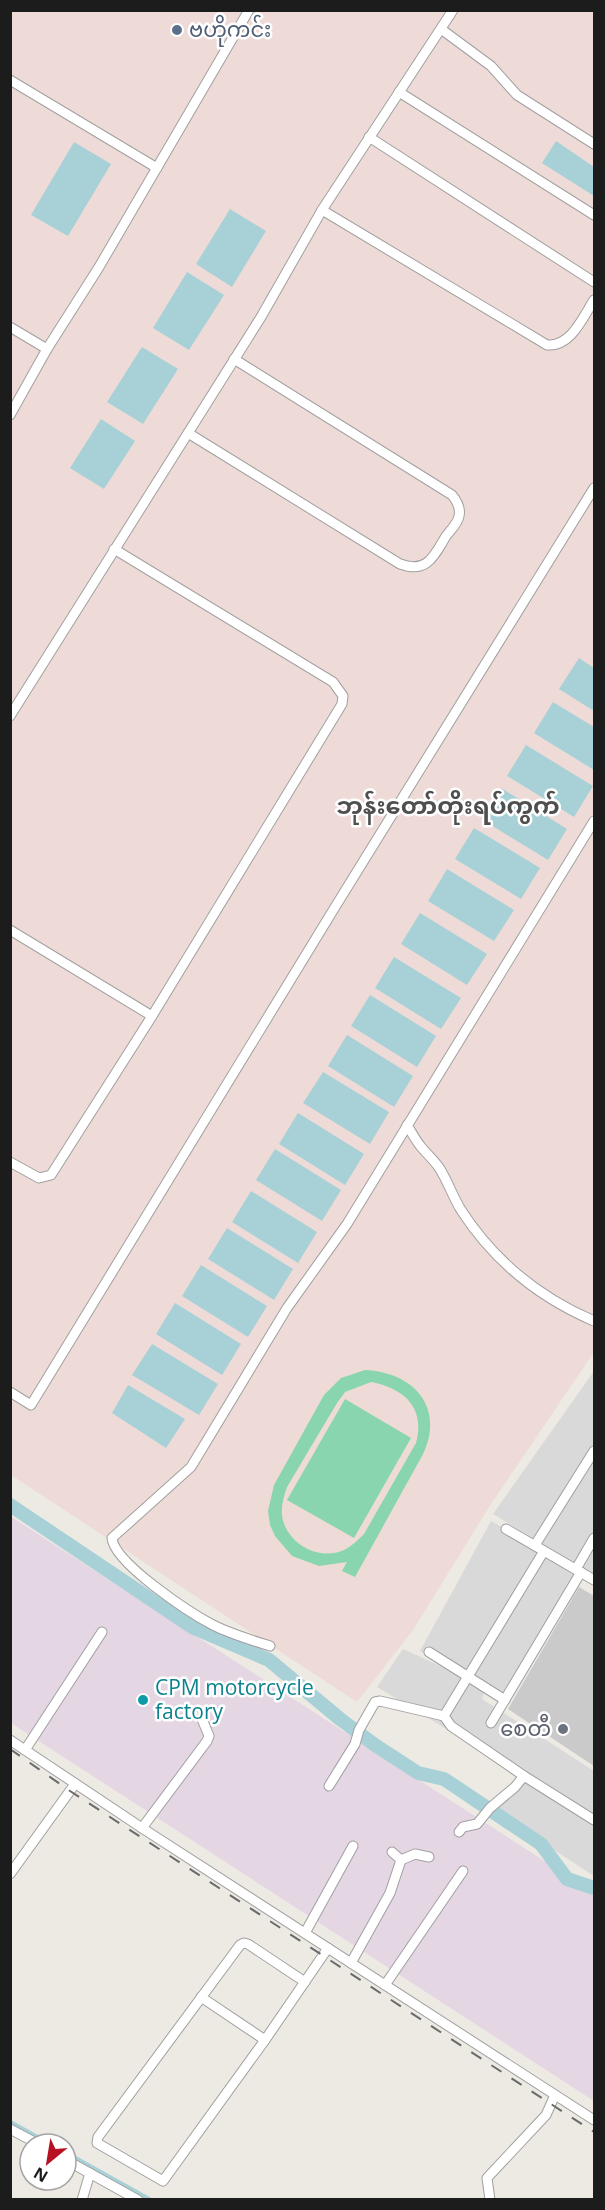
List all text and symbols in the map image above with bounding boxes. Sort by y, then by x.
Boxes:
place label: ဗဟိုကင်း [189,14,271,47]
marker: ဗဟိုကင်း [170,23,184,37]
district label: ဘုန်းတော်တိုးရပ်ကွက် [336,788,560,825]
place label: CPM motorcycle factory [155,1673,314,1725]
marker: CPM motorcycle factory [136,1693,150,1707]
place label: စေတီ [500,1713,551,1742]
marker: စေတီ [556,1722,570,1736]
north arrow [18,2132,78,2192]
text: N [29,2162,52,2188]

